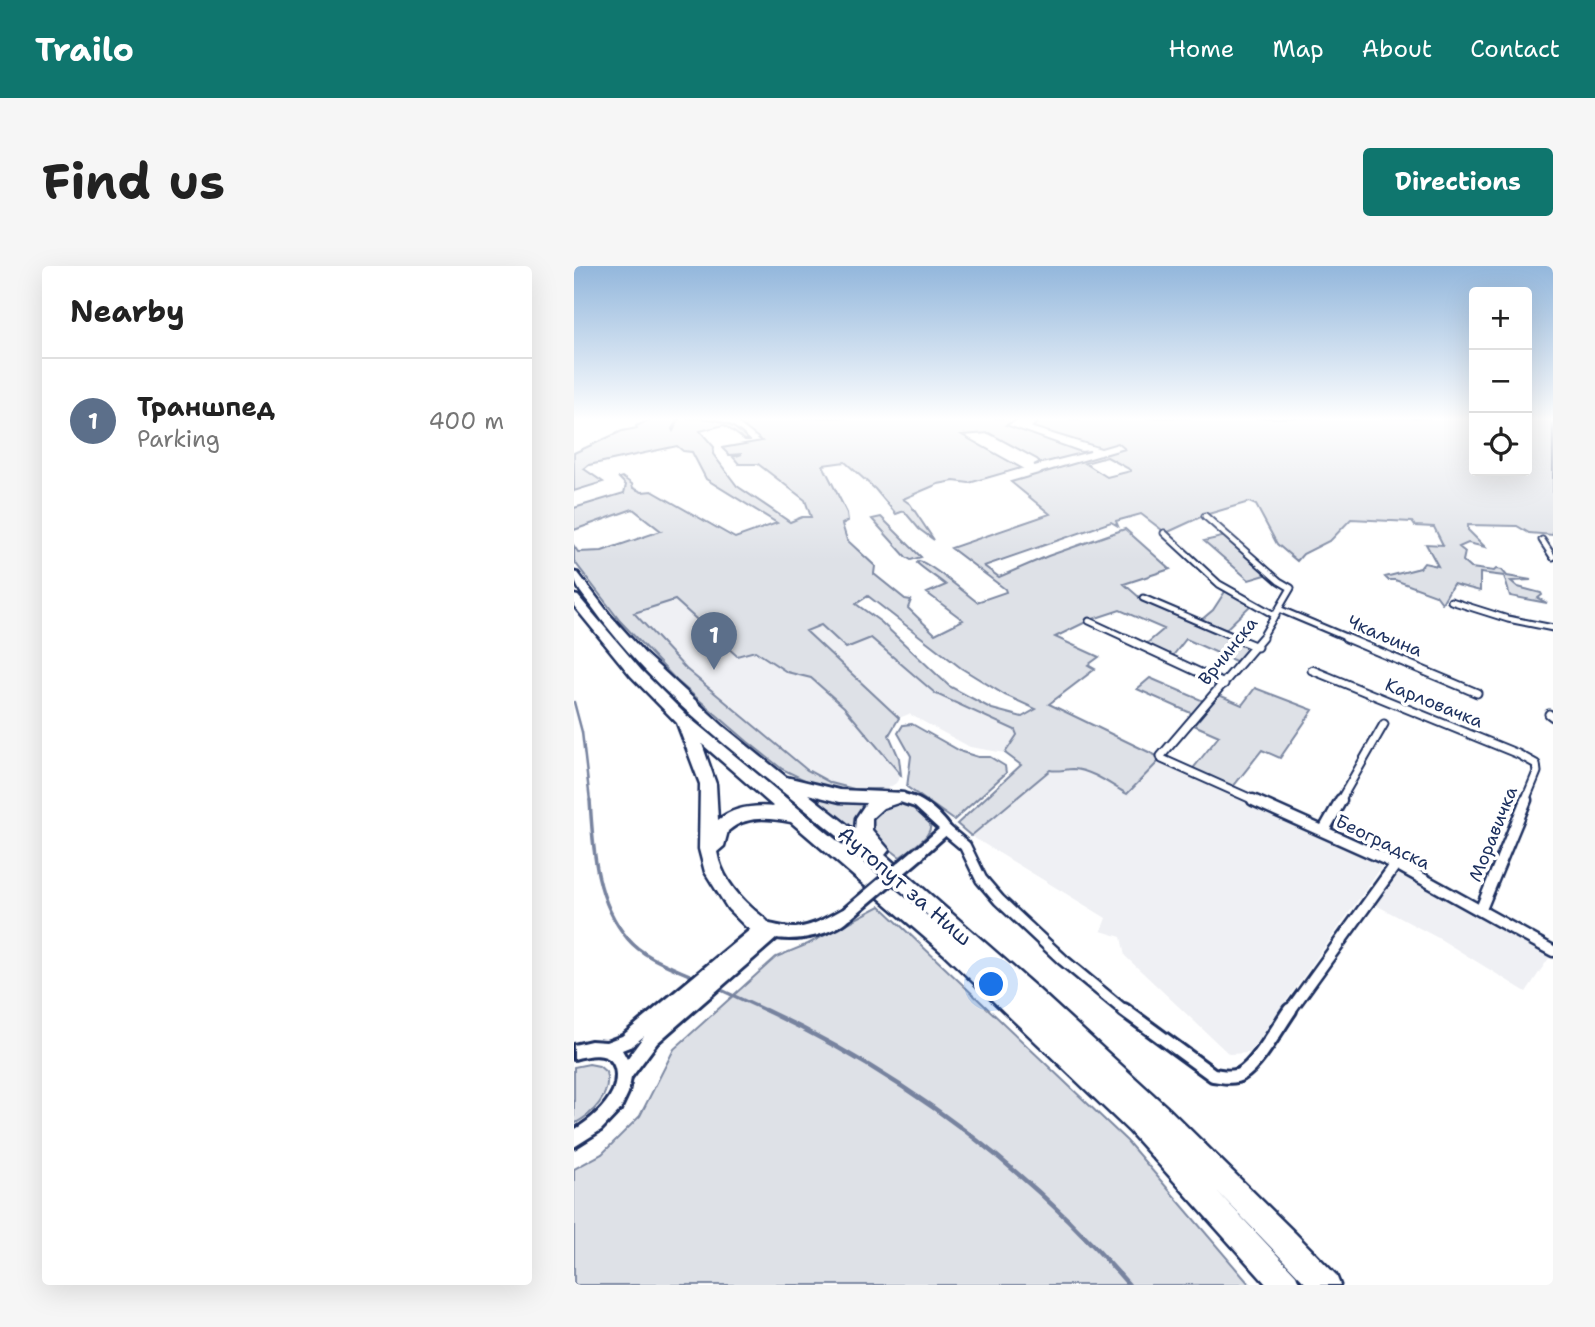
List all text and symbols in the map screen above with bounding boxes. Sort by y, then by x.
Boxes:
text: Trailo [35,27,134,72]
text: Home [1168,33,1234,65]
text: Map [1272,33,1324,65]
text: About [1362,33,1432,65]
text: Contact [1470,33,1560,65]
button: Directions [1363,148,1553,216]
text: Find us [42,149,225,215]
map controls [1469,287,1532,476]
button: + [1469,287,1532,350]
text: Nearby [70,291,185,332]
button: − [1469,350,1532,413]
text: Траншпед [137,389,275,424]
text: 1 [88,406,98,436]
text: 400 m [428,406,504,436]
button: locate [1469,413,1532,476]
text: Parking [137,424,220,454]
street label: Чкаљина [1344,609,1426,663]
pin: 1 [691,612,737,670]
street label: Врчинска [1193,612,1263,690]
street label: Карловачка [1381,672,1487,734]
street label: Моравичка [1463,783,1523,885]
street label: Београдска [1332,809,1434,875]
street label: Аутопут за Ниш [832,820,978,952]
your location [974,967,1008,1001]

